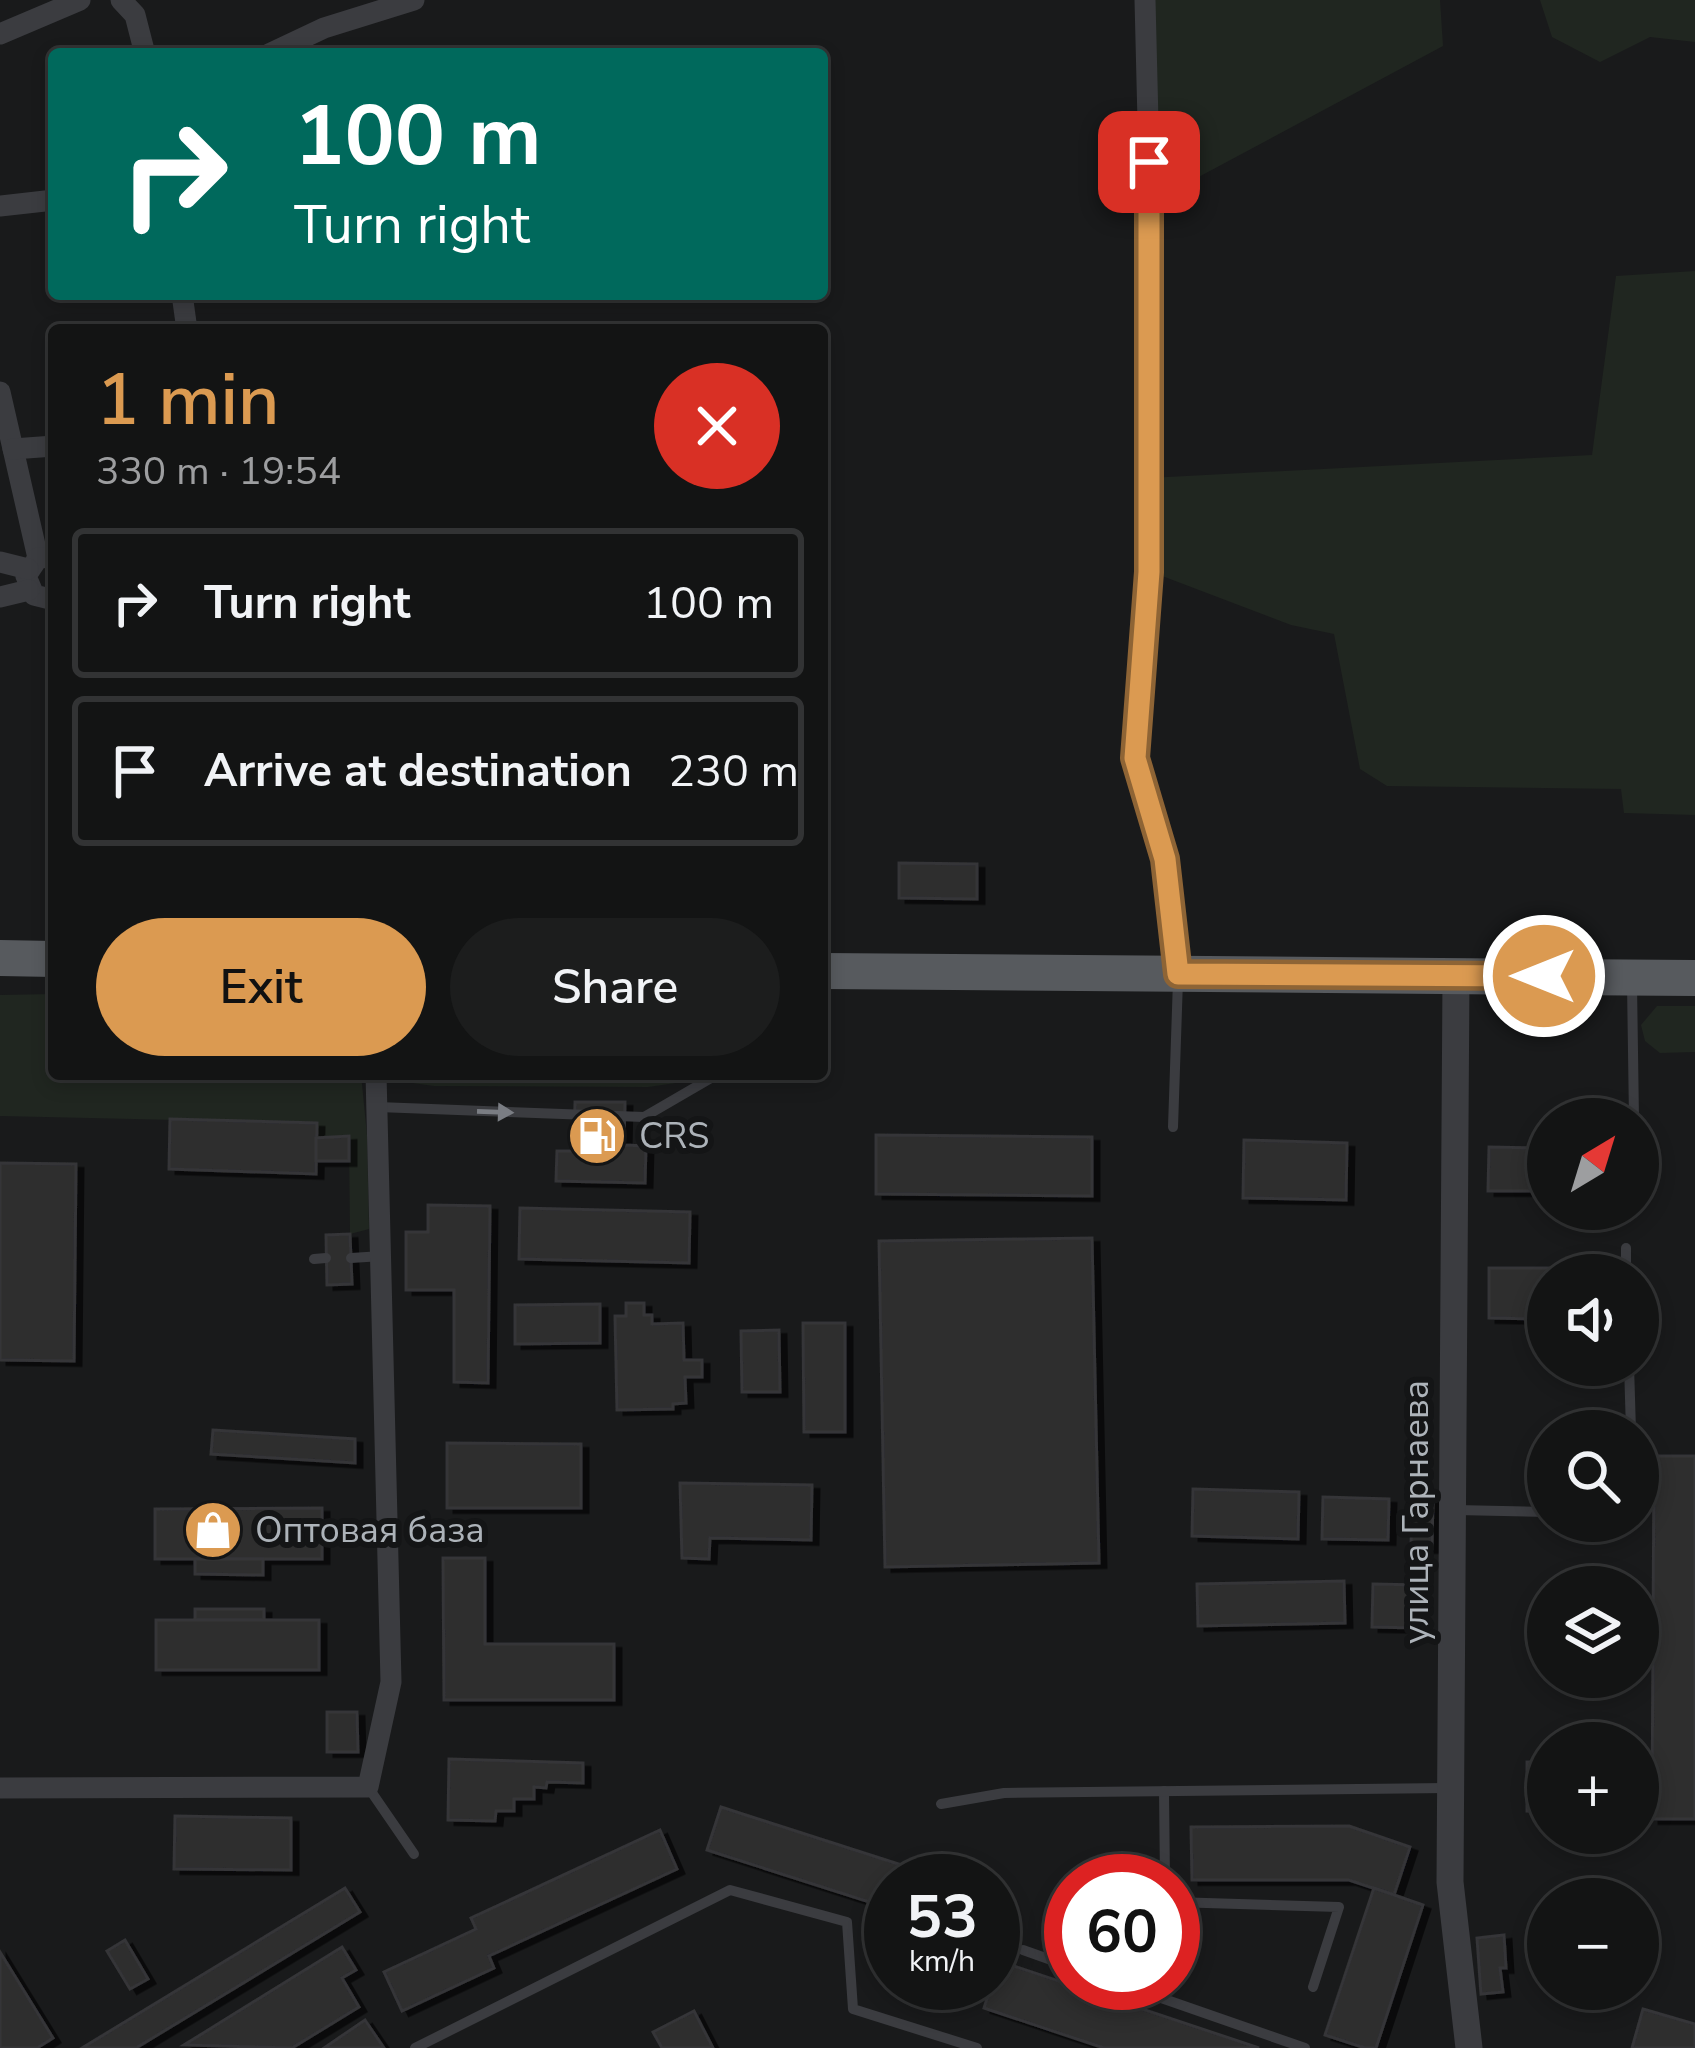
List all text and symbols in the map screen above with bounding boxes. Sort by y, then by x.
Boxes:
text: 100 m [294,79,542,194]
icon: right [96,96,252,252]
pin [1098,111,1200,213]
icon: arrive [1116,129,1182,195]
text: Turn right [294,188,530,262]
text: 1 min [96,351,279,449]
button: close [654,363,780,489]
text: 330 m · 19:54 [96,445,341,498]
icon: right [102,570,168,636]
text: Turn right [204,573,411,634]
text: 100 m [643,573,774,634]
icon: arrive [102,738,168,804]
text: Arrive at destination [204,741,632,802]
text: 230 m [668,741,799,802]
position arrow [1481,913,1607,1039]
button: Exit [96,918,426,1056]
button: Share [450,918,780,1056]
north arrow [1527,1098,1659,1230]
map controls [1527,1098,1659,2010]
one-way arrow [477,1103,515,1122]
fuel station icon: CRS [566,1105,628,1167]
place label: CRS [639,1112,709,1161]
button: sound [1527,1254,1659,1386]
street label: улица Гарнаева [1392,1380,1441,1644]
button: search [1527,1410,1659,1542]
shop icon: Оптовая база [182,1499,244,1561]
place label: Оптовая база [255,1506,485,1555]
button: layers [1527,1566,1659,1698]
button: + [1527,1722,1659,1854]
speed limit sign: 60 [1044,1854,1200,2010]
text: 53 [906,1876,978,1958]
button: − [1527,1878,1659,2010]
text: km/h [909,1941,975,1982]

